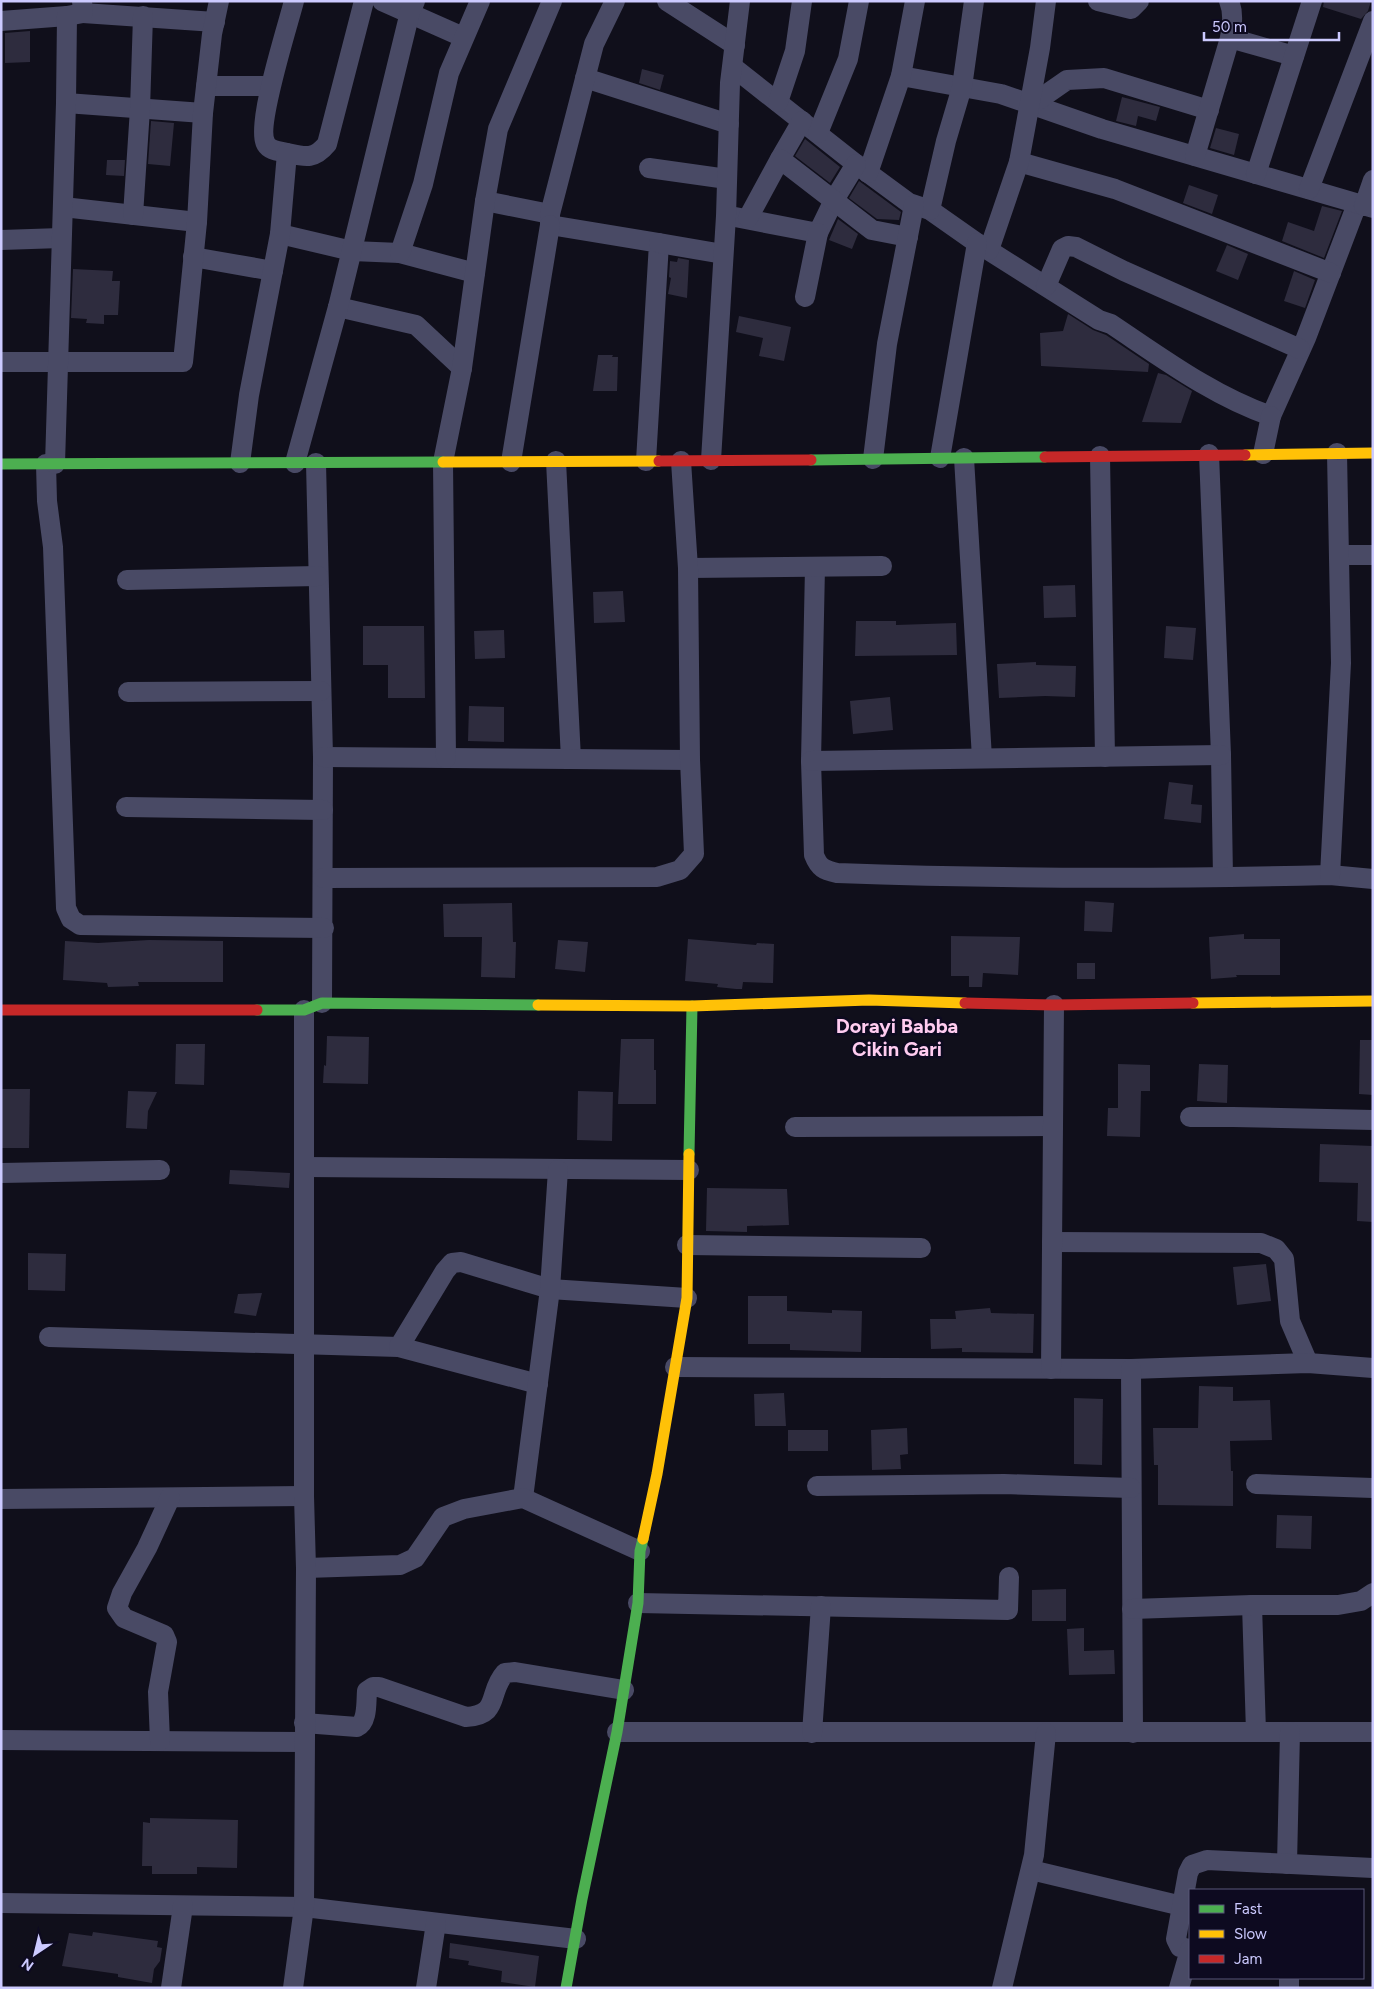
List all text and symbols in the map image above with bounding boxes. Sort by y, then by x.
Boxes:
scale bar [1204,10,1339,42]
text: 50 m [1212,18,1247,36]
district label: Dorayi Babba Cikin Gari [836,1014,958,1061]
legend [1189,1889,1364,1979]
text: Fast [1234,1900,1263,1918]
text: Slow [1234,1925,1267,1943]
north arrow [10,1929,60,1979]
text: Jam [1234,1950,1262,1968]
text: N [19,1954,37,1974]

